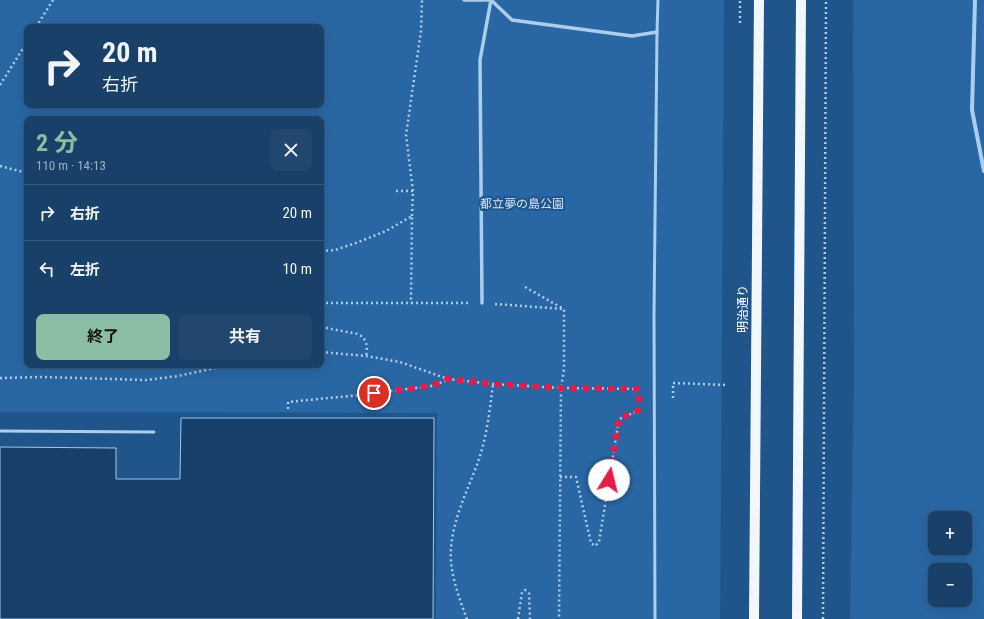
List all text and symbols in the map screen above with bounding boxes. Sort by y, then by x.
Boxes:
text: 20 m [102,36,158,69]
icon: right [36,40,88,92]
text: 右折 [102,74,138,95]
text: 2 分 [36,129,78,157]
button: close [270,129,312,171]
text: 110 m · 14:13 [36,158,106,173]
park label: 都立夢の島公園 [480,197,564,211]
icon: right [36,202,58,224]
text: 20 m [282,204,312,222]
text: 右折 [70,205,100,223]
icon: left [36,258,58,280]
text: 10 m [282,260,312,278]
text: 左折 [70,261,100,279]
street label: 明治通り [736,285,750,333]
button: 終了 [36,314,170,360]
button: 共有 [178,314,312,360]
pin [357,376,391,410]
icon: arrive [363,382,385,404]
position arrow [588,459,630,501]
map controls [928,511,972,607]
button: + [928,511,972,555]
button: − [928,563,972,607]

